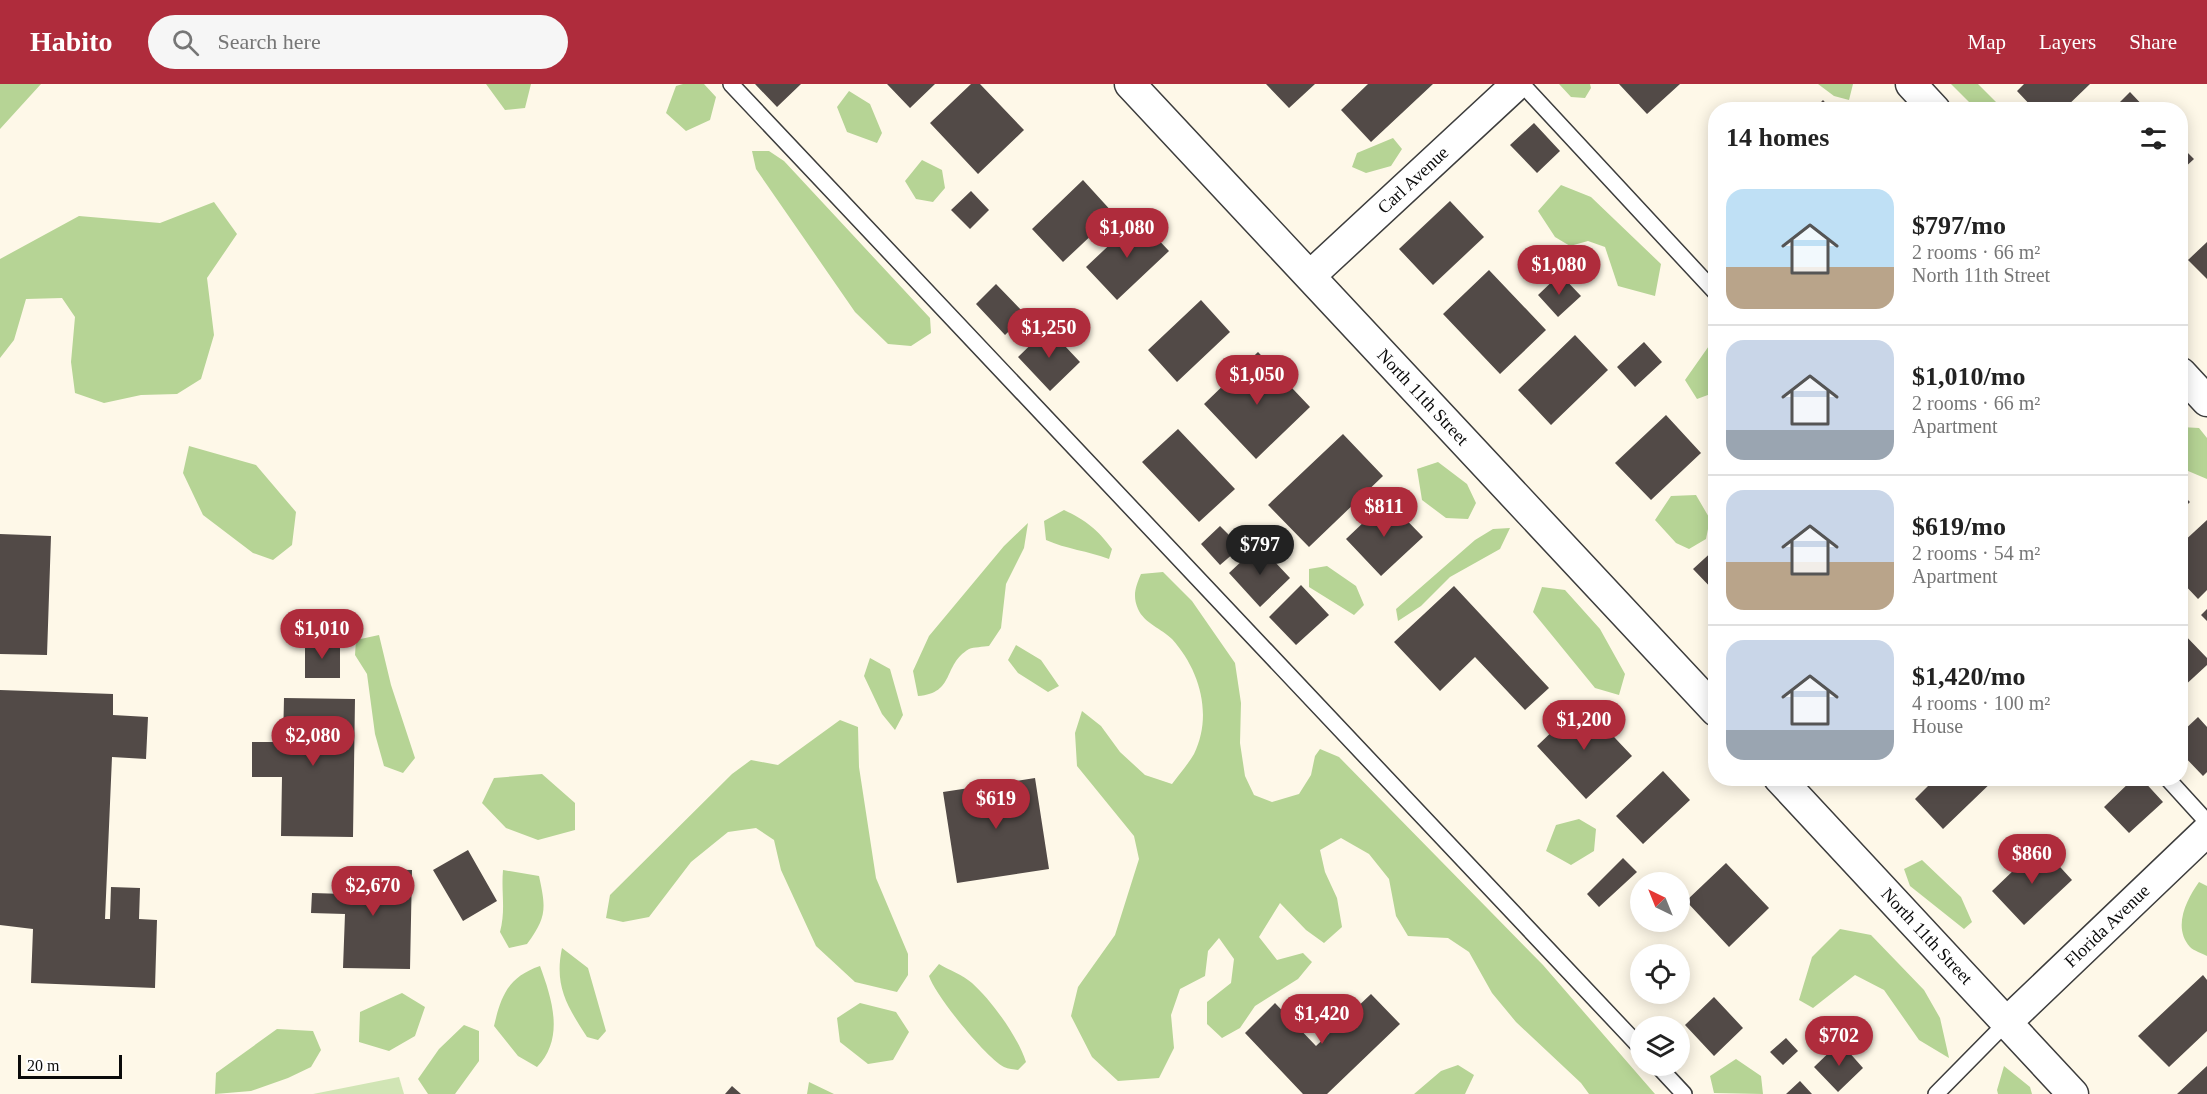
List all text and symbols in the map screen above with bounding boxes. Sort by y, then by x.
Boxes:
search box [148,15,568,69]
text: Habito [30,26,112,57]
icon: search [169,26,202,59]
text: Search here [217,29,321,54]
text: Map [1968,30,2006,54]
text: Layers [2039,30,2096,54]
text: Share [2129,30,2177,54]
icon: filters [2137,122,2170,155]
text: 14 homes [1726,123,1829,152]
street label: Carl Avenue [1374,142,1452,218]
pin: $1,080 [1078,208,1176,259]
text: $797/mo [1912,211,2006,240]
icon: home [1774,213,1846,285]
text: $1,080 [1100,216,1155,238]
text: 2 rooms · 66 m² [1912,241,2040,263]
pin: $1,080 [1510,245,1608,296]
text: $1,080 [1532,253,1587,275]
text: North 11th Street [1912,264,2050,286]
pin: $1,250 [1000,308,1098,359]
text: $1,250 [1022,316,1077,338]
street label: North 11th Street [1373,345,1473,449]
pin: $1,050 [1208,355,1306,406]
text: $1,010/mo [1912,362,2025,391]
text: $1,050 [1230,363,1285,385]
icon: home [1774,364,1846,436]
text: 2 rooms · 66 m² [1912,392,2040,414]
text: Apartment [1912,415,1998,437]
pin: $811 [1348,487,1420,538]
text: $811 [1365,495,1403,517]
text: $619/mo [1912,512,2006,541]
icon: home [1774,514,1846,586]
pin: $797 [1224,525,1296,576]
text: $797 [1240,533,1280,555]
text: 2 rooms · 54 m² [1912,542,2040,564]
text: Apartment [1912,565,1998,587]
pin: $1,010 [273,609,371,660]
text: $1,010 [295,617,350,639]
text: $1,420/mo [1912,662,2025,691]
icon: home [1774,664,1846,736]
text: 4 rooms · 100 m² [1912,692,2050,714]
pin: $1,200 [1535,700,1633,751]
text: $1,200 [1557,708,1612,730]
text: House [1912,715,1963,737]
pin: $2,080 [264,716,362,767]
text: $2,080 [286,724,341,746]
pin: $619 [960,779,1032,830]
text: $619 [976,787,1016,809]
pin: $860 [1996,834,2068,885]
text: $860 [2012,842,2052,864]
pin: $2,670 [324,866,422,917]
north arrow [1630,872,1690,932]
map controls [1630,872,1690,1076]
text: $2,670 [346,874,401,896]
street label: Florida Avenue [2060,881,2154,971]
street label: North 11th Street [1877,884,1977,988]
button: locate [1630,944,1690,1004]
pin: $1,420 [1273,994,1371,1045]
text: $1,420 [1295,1002,1350,1024]
button: layers [1630,1016,1690,1076]
pin: $702 [1803,1016,1875,1067]
text: $702 [1819,1024,1859,1046]
scale bar [18,1052,122,1080]
text: 20 m [27,1057,59,1074]

